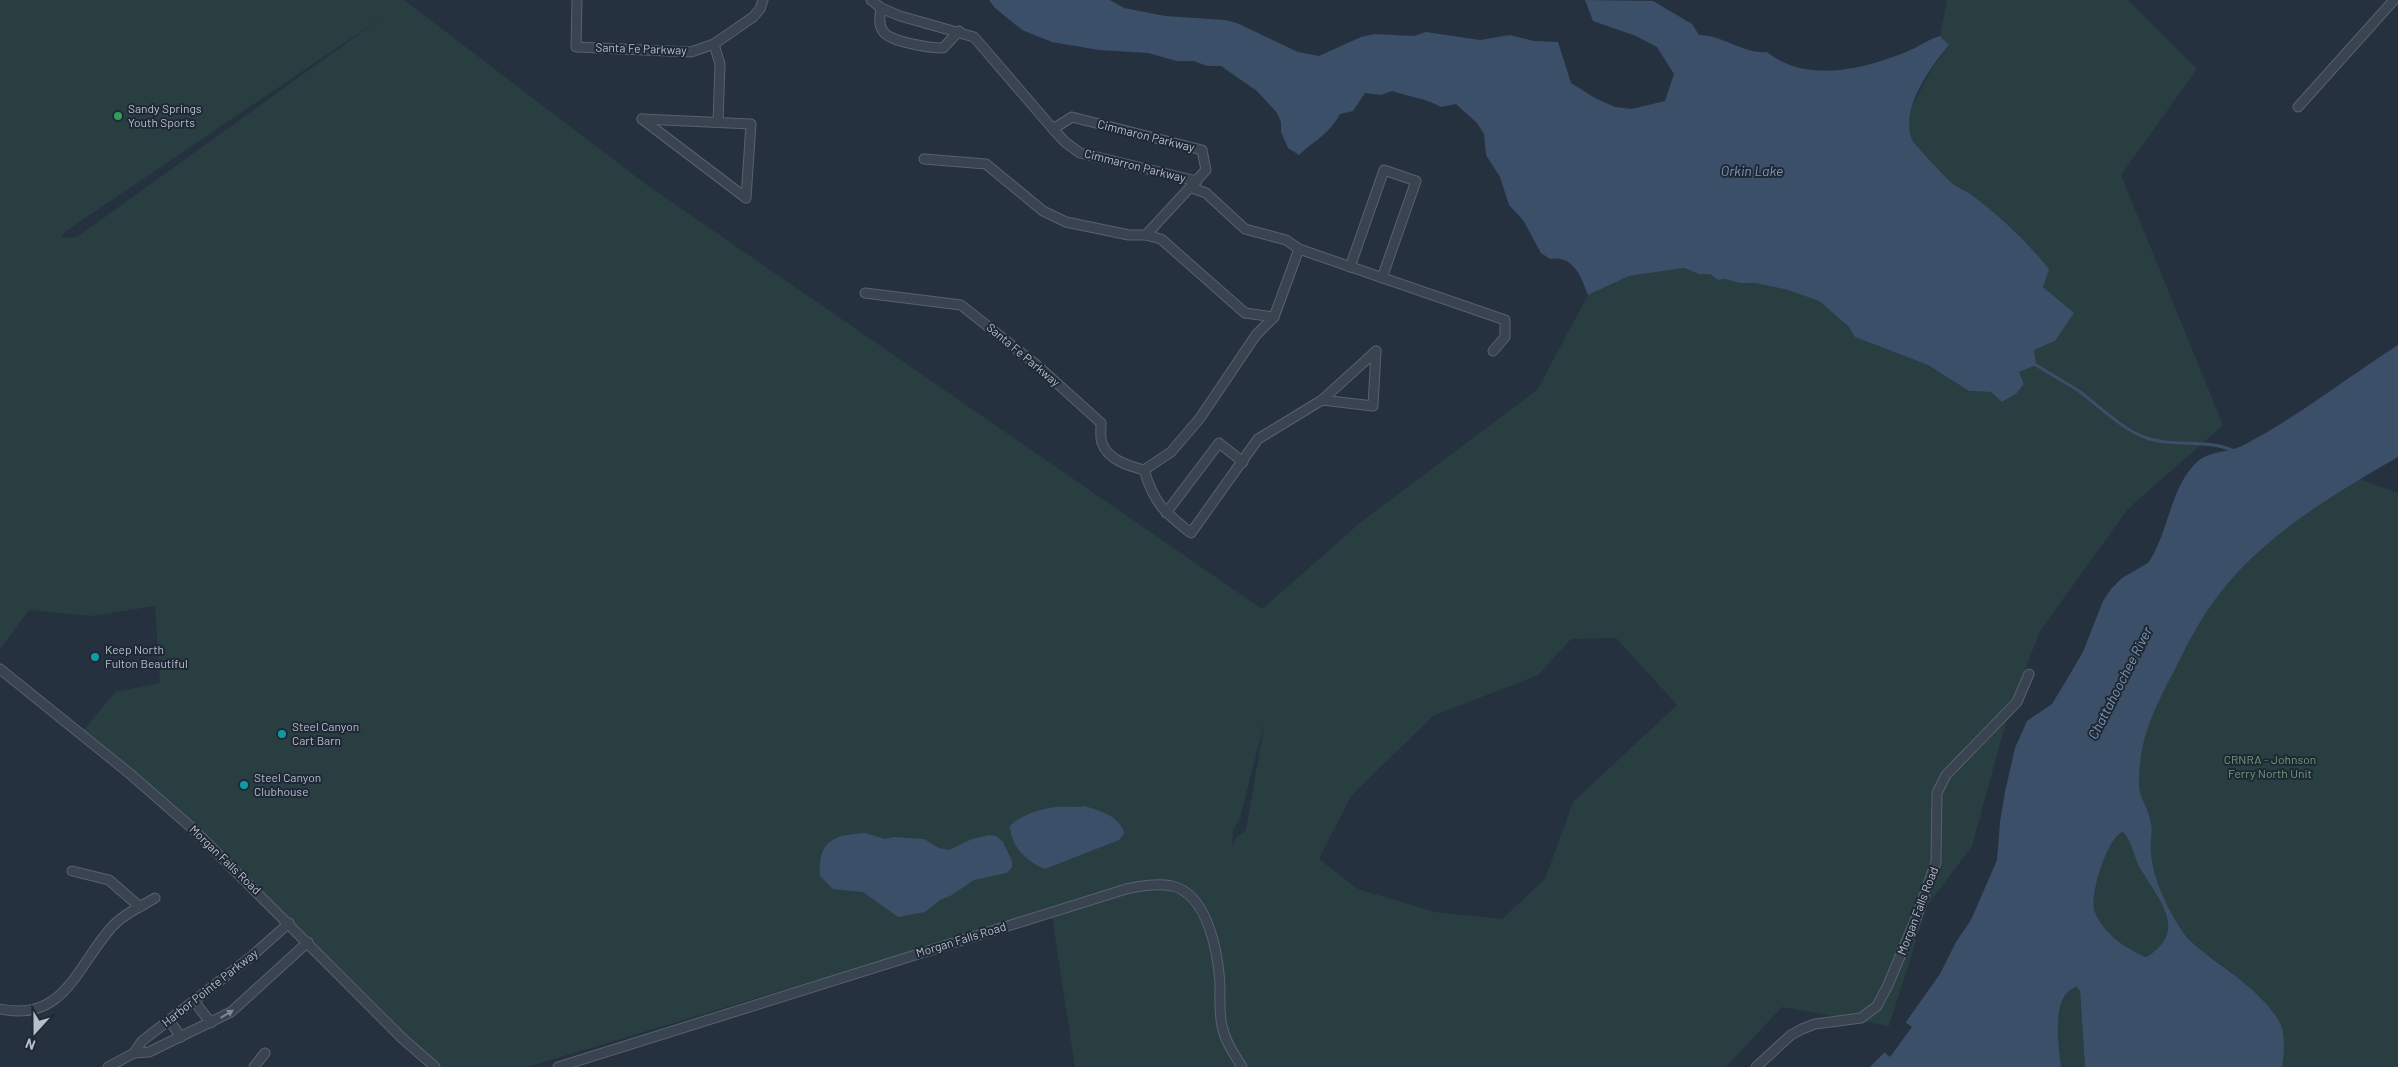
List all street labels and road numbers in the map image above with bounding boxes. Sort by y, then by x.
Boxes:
street label: Santa Fe Parkway [595,39,687,57]
street label: Cimmaron Parkway [1096,116,1197,154]
street label: Cimmarron Parkway [1083,146,1188,185]
street label: Santa Fe Parkway [984,320,1063,389]
street label: Morgan Falls Road [187,822,264,897]
street label: Morgan Falls Road [1894,864,1940,957]
street label: Morgan Falls Road [914,919,1007,959]
street label: Harbor Pointe Parkway [159,945,260,1029]

